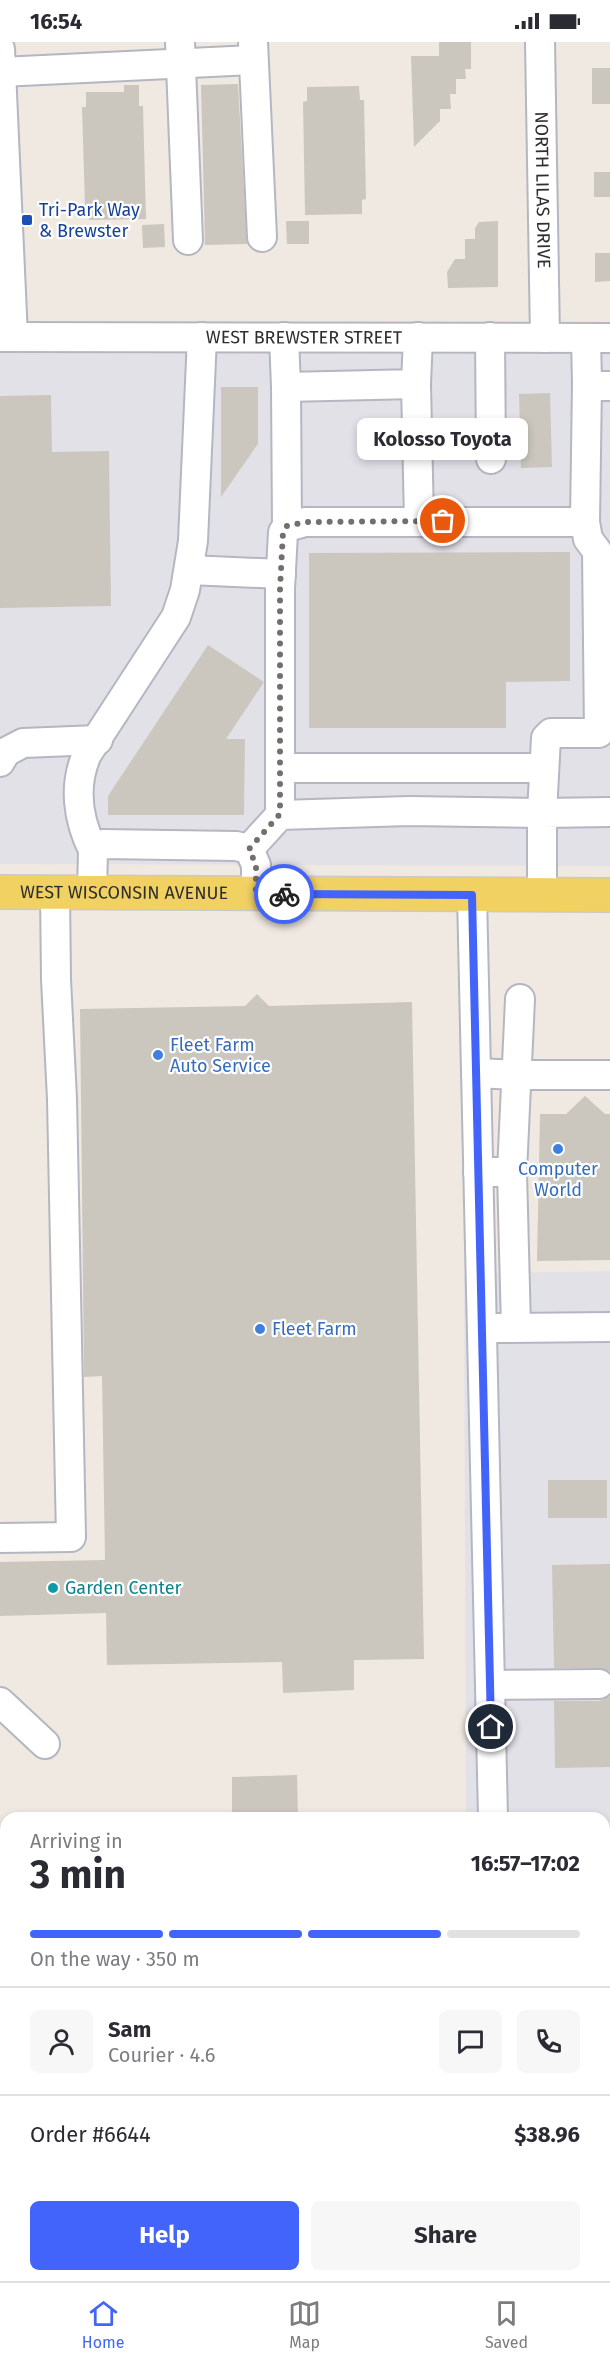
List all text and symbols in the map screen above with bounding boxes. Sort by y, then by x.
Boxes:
text: 16:54 [30,8,82,35]
street label: NORTH LILAS DRIVE [530,111,555,269]
place label: Tri-Park Way & Brewster [39,199,140,242]
marker: Tri-Park Way & Brewster [20,213,34,227]
street label: WEST BREWSTER STREET [206,326,403,349]
callout: Kolosso Toyota [358,419,528,461]
text: Kolosso Toyota [373,427,512,451]
pin [417,495,468,546]
icon: bag [426,504,459,537]
courier [254,864,314,924]
icon: bike [268,878,301,911]
street label: WEST WISCONSIN AVENUE [20,881,228,904]
place label: Fleet Farm Auto Service [170,1034,271,1077]
marker: Fleet Farm Auto Service [151,1048,165,1062]
marker: Computer World [551,1142,565,1156]
place label: Computer World [518,1158,598,1201]
place label: Fleet Farm [272,1318,357,1340]
marker: Fleet Farm [253,1322,267,1336]
place label: Garden Center [65,1577,182,1599]
marker: Garden Center [46,1581,60,1595]
pin [465,1701,516,1752]
icon: home [474,1710,507,1743]
text: Arriving in [30,1829,123,1853]
text: 16:57–17:02 [471,1850,580,1877]
text: 3 min [30,1852,126,1898]
text: On the way · 350 m [30,1947,200,1971]
button: person [30,2010,93,2073]
button: chat [439,2010,502,2073]
button: phone [517,2010,580,2073]
text: Sam [108,2016,151,2043]
text: Courier · 4.6 [108,2043,215,2067]
text: Order #6644 [30,2121,151,2148]
text: $38.96 [514,2121,580,2148]
button: Help [30,2201,299,2270]
button: Share [311,2201,580,2270]
tab: Home [82,2297,125,2352]
tab: Map [288,2297,321,2352]
tab: Saved [485,2297,528,2352]

